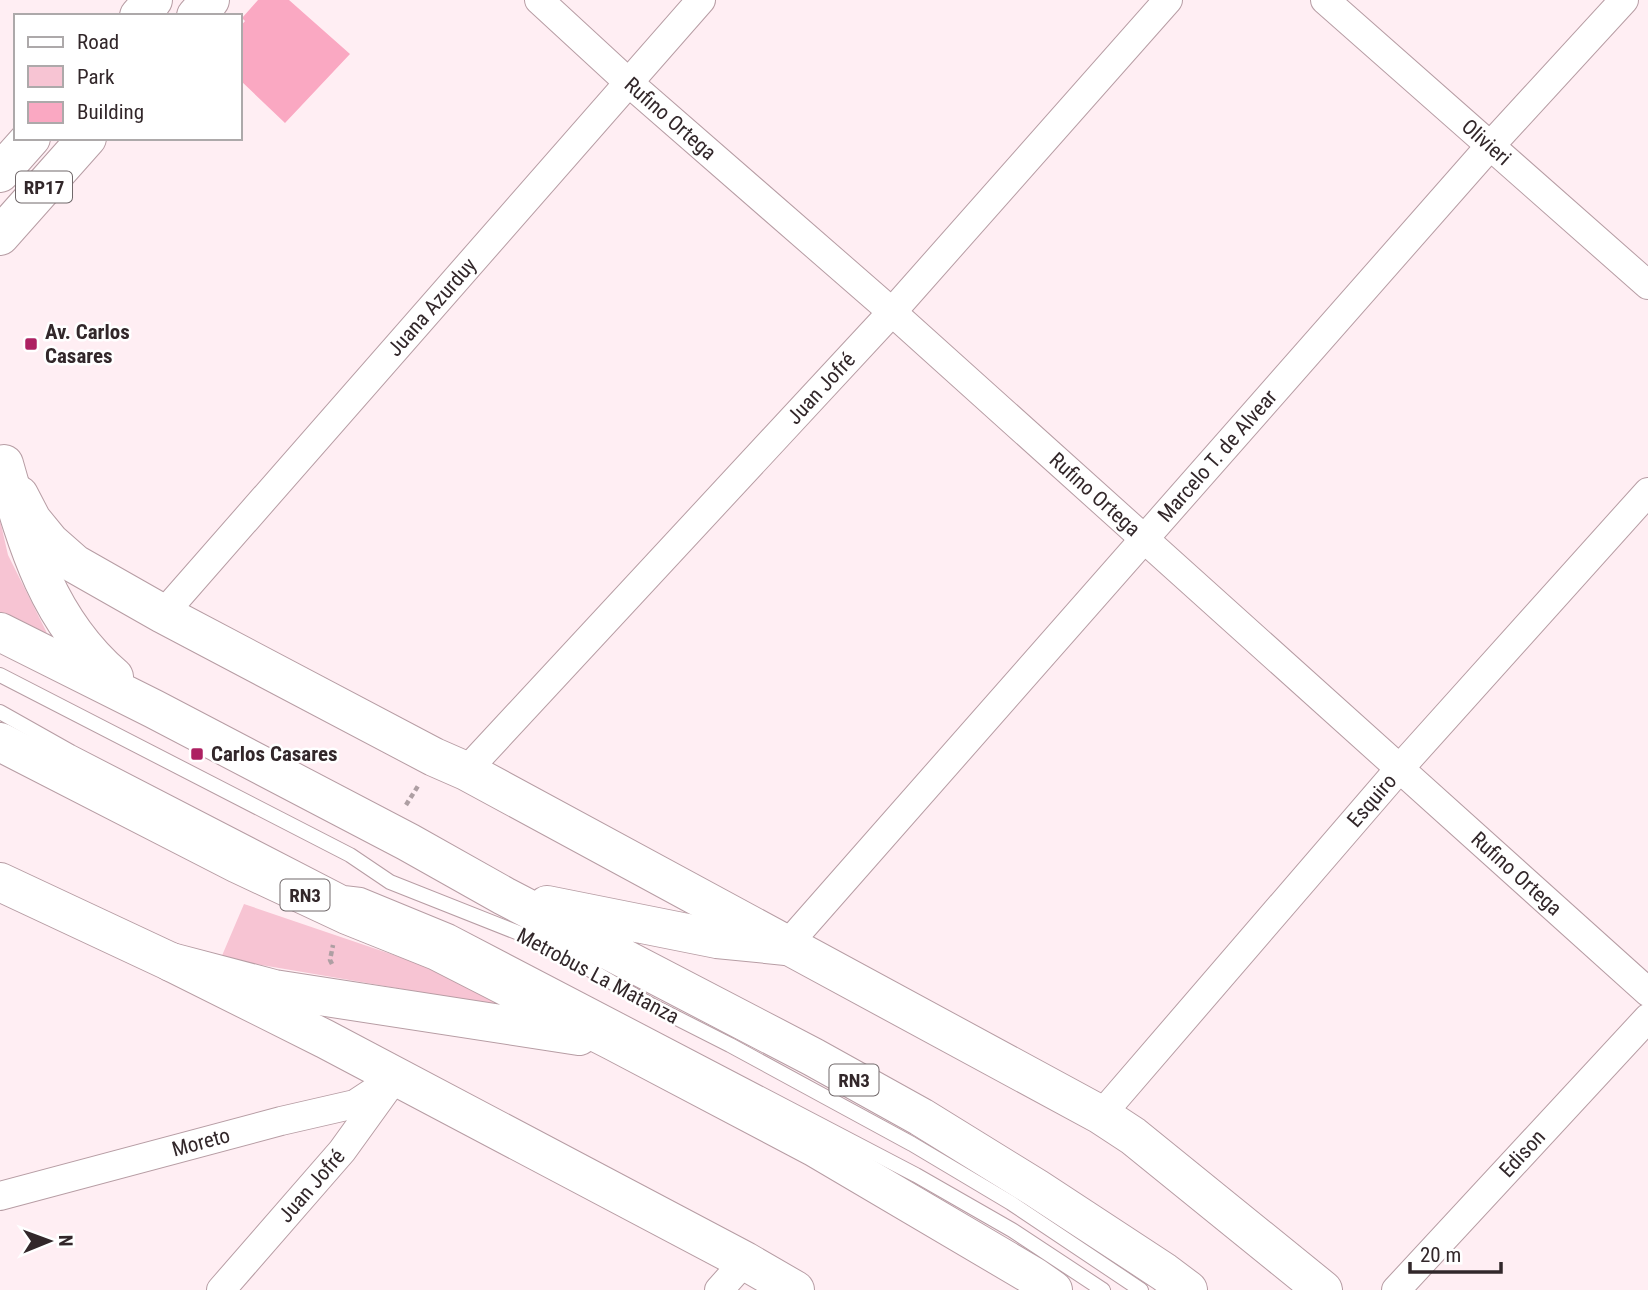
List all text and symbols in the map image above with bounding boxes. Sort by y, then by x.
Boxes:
legend [14,14,242,140]
text: Road [77,30,119,54]
text: Park [77,65,115,89]
street label: Rufino Ortega [620,73,721,165]
text: Building [77,100,144,124]
street label: Olivieri [1457,114,1516,170]
road number: RP17 [16,172,72,202]
street label: Juana Azurduy [382,253,481,361]
place label: Av. Carlos Casares [45,320,130,368]
marker: Av. Carlos Casares [23,336,39,352]
street label: Juan Jofré [782,348,860,429]
street label: Marcelo T. de Alvear [1153,385,1282,527]
street label: Rufino Ortega [1045,448,1145,541]
place label: Carlos Casares [211,742,338,766]
marker: Carlos Casares [189,746,205,762]
street label: Esquiro [1342,769,1401,832]
street label: Rufino Ortega [1466,827,1567,920]
road number: RN3 [280,880,330,911]
street label: Metrobus La Matanza [513,923,683,1029]
road number: RN3 [830,1064,878,1096]
street label: Moreto [169,1123,233,1162]
street label: Edison [1495,1125,1550,1182]
street label: Juan Jofré [273,1144,350,1227]
north arrow [14,1206,84,1276]
scale bar [1410,1230,1501,1274]
text: N [54,1235,77,1247]
text: 20 m [1420,1243,1461,1267]

